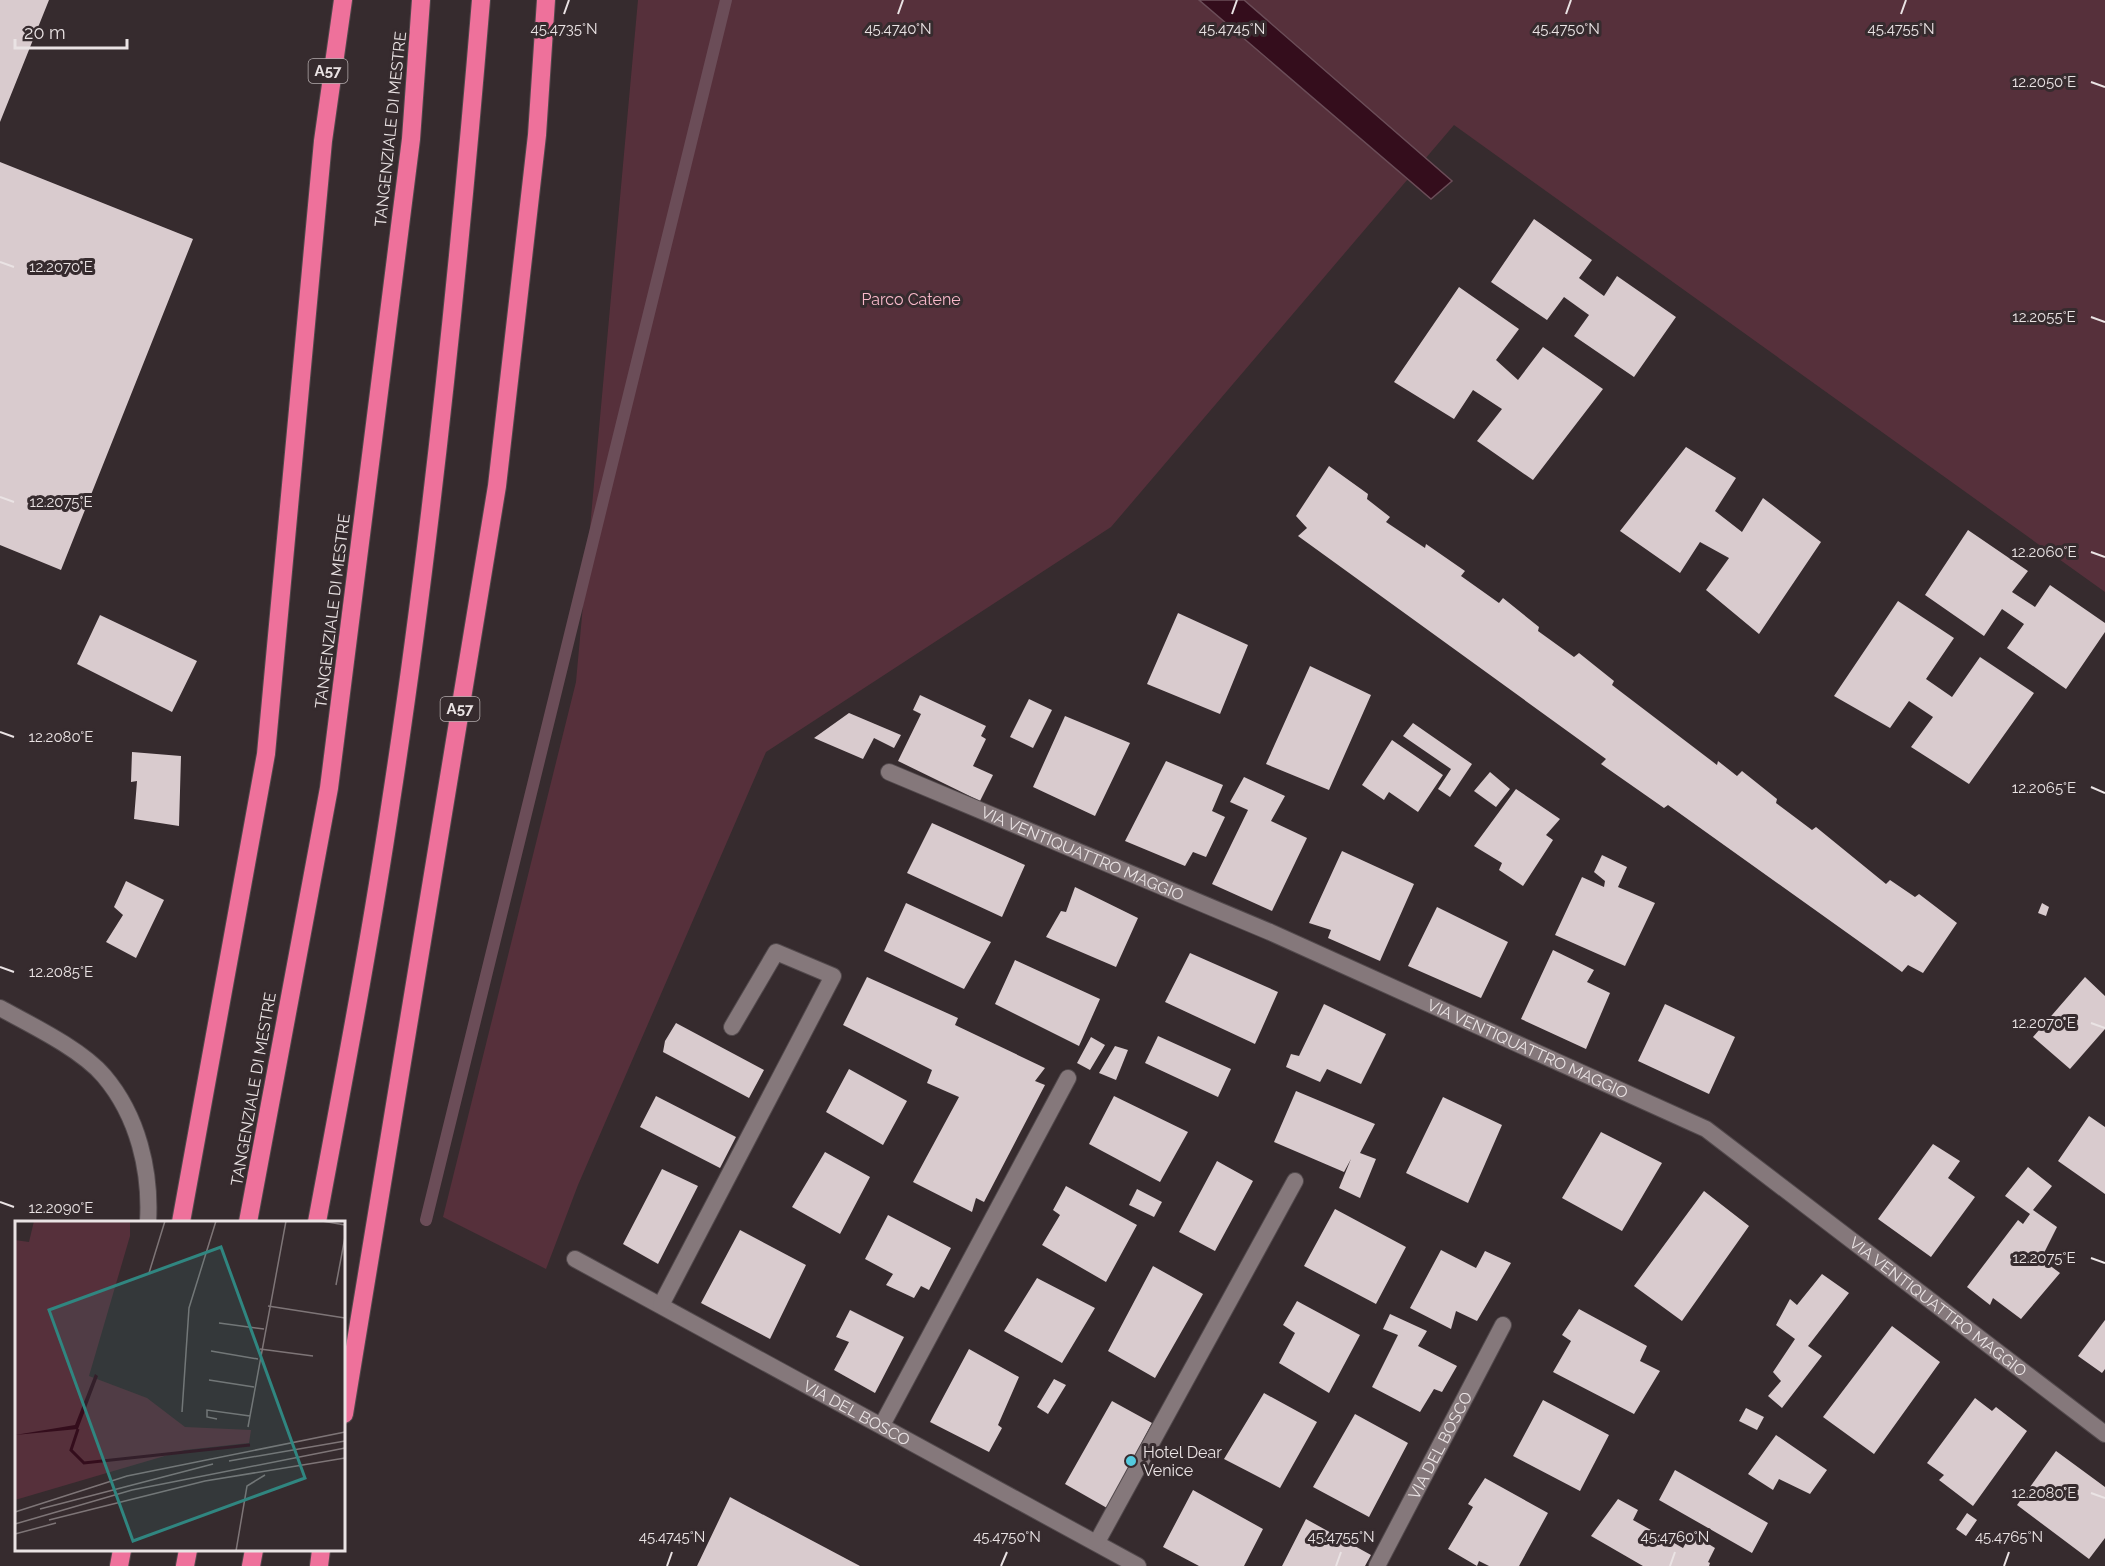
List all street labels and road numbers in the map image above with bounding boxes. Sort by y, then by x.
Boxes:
street label: TANGENZIALE DI MESTRE [371,30,410,228]
road number: A57 [308,59,348,83]
street label: TANGENZIALE DI MESTRE [311,512,354,710]
road number: A57 [440,697,480,721]
street label: VIA VENTIQUATTRO MAGGIO [978,803,1187,905]
street label: TANGENZIALE DI MESTRE [227,991,280,1187]
street label: VIA VENTIQUATTRO MAGGIO [1424,995,1631,1102]
street label: VIA VENTIQUATTRO MAGGIO [1845,1233,2030,1381]
street label: VIA DEL BOSCO [800,1376,913,1450]
street label: VIA DEL BOSCO [1405,1389,1476,1503]

